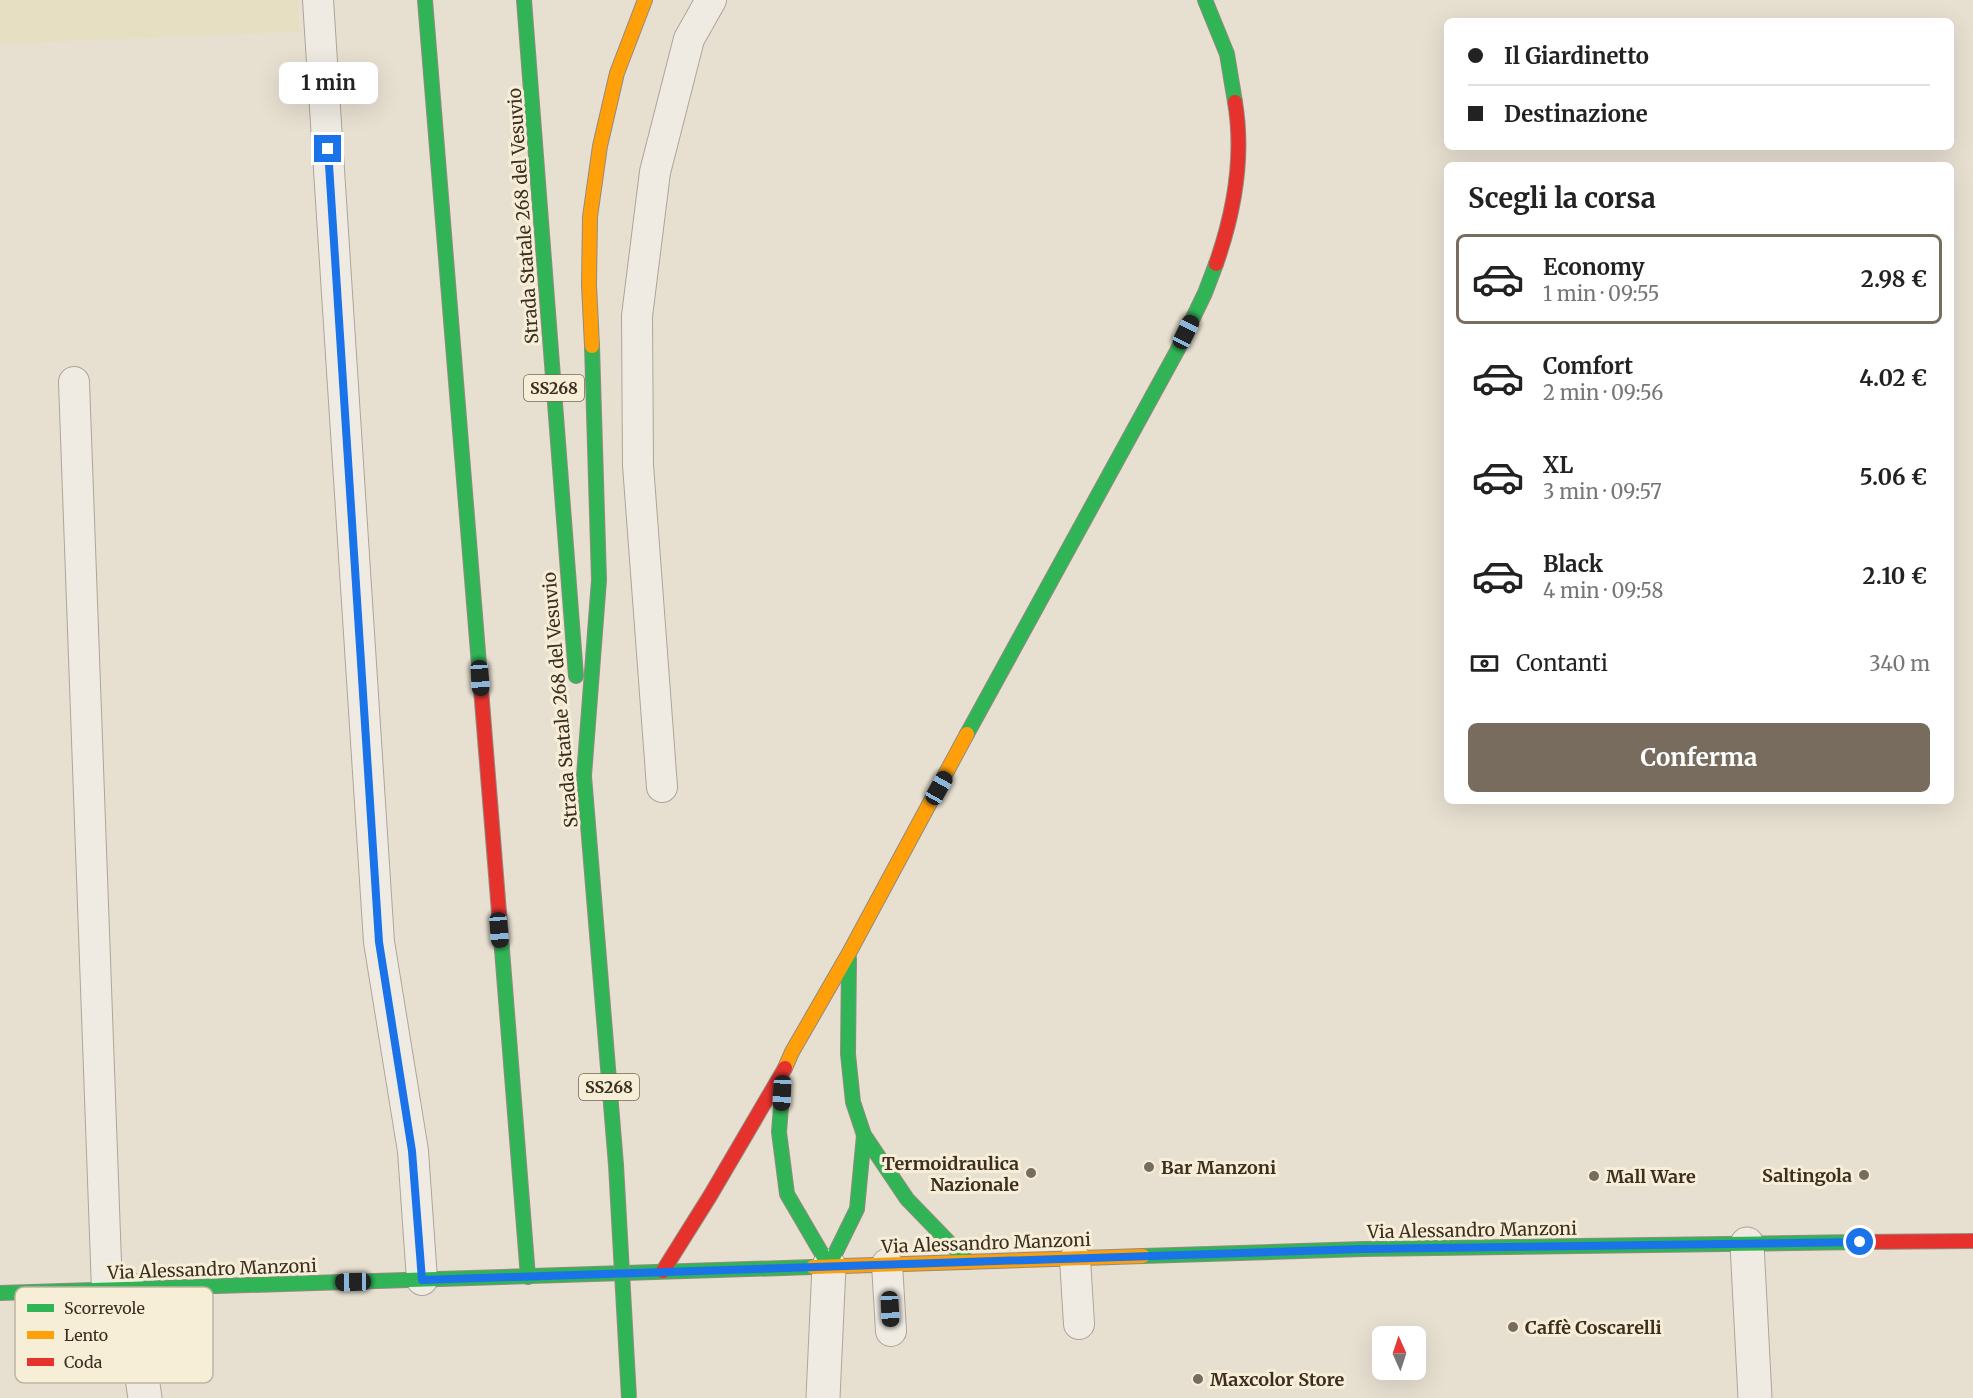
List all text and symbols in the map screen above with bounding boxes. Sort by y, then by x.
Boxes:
text: Il Giardinetto [1504,42,1649,70]
callout: 1 min [278,62,378,104]
text: 1 min [301,70,356,95]
street label: Strada Statale 268 del Vesuvio [503,87,543,345]
text: Destinazione [1504,100,1648,128]
route end [314,135,341,162]
text: Scegli la corsa [1468,181,1656,215]
icon: car [1471,252,1525,306]
text: Economy [1543,253,1644,281]
text: 2.98 € [1861,265,1927,293]
text: 1 min · 09:55 [1543,281,1659,306]
car [1170,312,1202,352]
icon: car [1471,351,1525,405]
text: Comfort [1543,352,1633,380]
text: 4.02 € [1859,364,1927,392]
road number: SS268 [524,375,584,401]
text: 2 min · 09:56 [1543,380,1663,405]
icon: car [1471,450,1525,504]
text: XL [1543,451,1573,479]
text: 5.06 € [1860,463,1927,491]
text: 3 min · 09:57 [1543,479,1662,504]
icon: car [1471,549,1525,603]
text: Black [1543,550,1603,578]
text: 2.10 € [1863,562,1927,590]
street label: Strada Statale 268 del Vesuvio [537,571,583,829]
text: 4 min · 09:58 [1543,578,1664,603]
icon: cash [1468,647,1501,680]
text: Contanti [1516,649,1608,677]
text: 340 m [1869,651,1930,676]
car [470,659,490,697]
button: Conferma [1468,723,1930,792]
car [922,768,956,808]
car [488,911,510,949]
road number: SS268 [579,1074,639,1100]
car [772,1075,792,1111]
place label: Termoidraulica Nazionale [882,1152,1019,1196]
place label: Bar Manzoni [1161,1156,1276,1179]
marker: Bar Manzoni [1142,1160,1156,1174]
place label: Saltingola [1762,1164,1852,1187]
place label: Mall Ware [1606,1165,1696,1188]
marker: Termoidraulica Nazionale [1024,1166,1038,1180]
marker: Saltingola [1857,1168,1871,1182]
marker: Mall Ware [1587,1169,1601,1183]
street label: Via Alessandro Manzoni [1366,1217,1577,1243]
street label: Via Alessandro Manzoni [880,1228,1091,1258]
route start [1846,1228,1873,1255]
street label: Via Alessandro Manzoni [106,1254,317,1284]
car [335,1273,371,1291]
legend [15,1287,213,1383]
car [880,1291,900,1327]
text: Scorrevole [64,1298,145,1318]
place label: Caffè Coscarelli [1525,1316,1662,1339]
marker: Caffè Coscarelli [1506,1320,1520,1334]
text: Lento [64,1325,108,1345]
north arrow [1372,1326,1426,1380]
map controls [1372,1326,1426,1380]
text: Coda [64,1352,103,1372]
place label: Maxcolor Store [1210,1368,1345,1391]
marker: Maxcolor Store [1191,1372,1205,1386]

